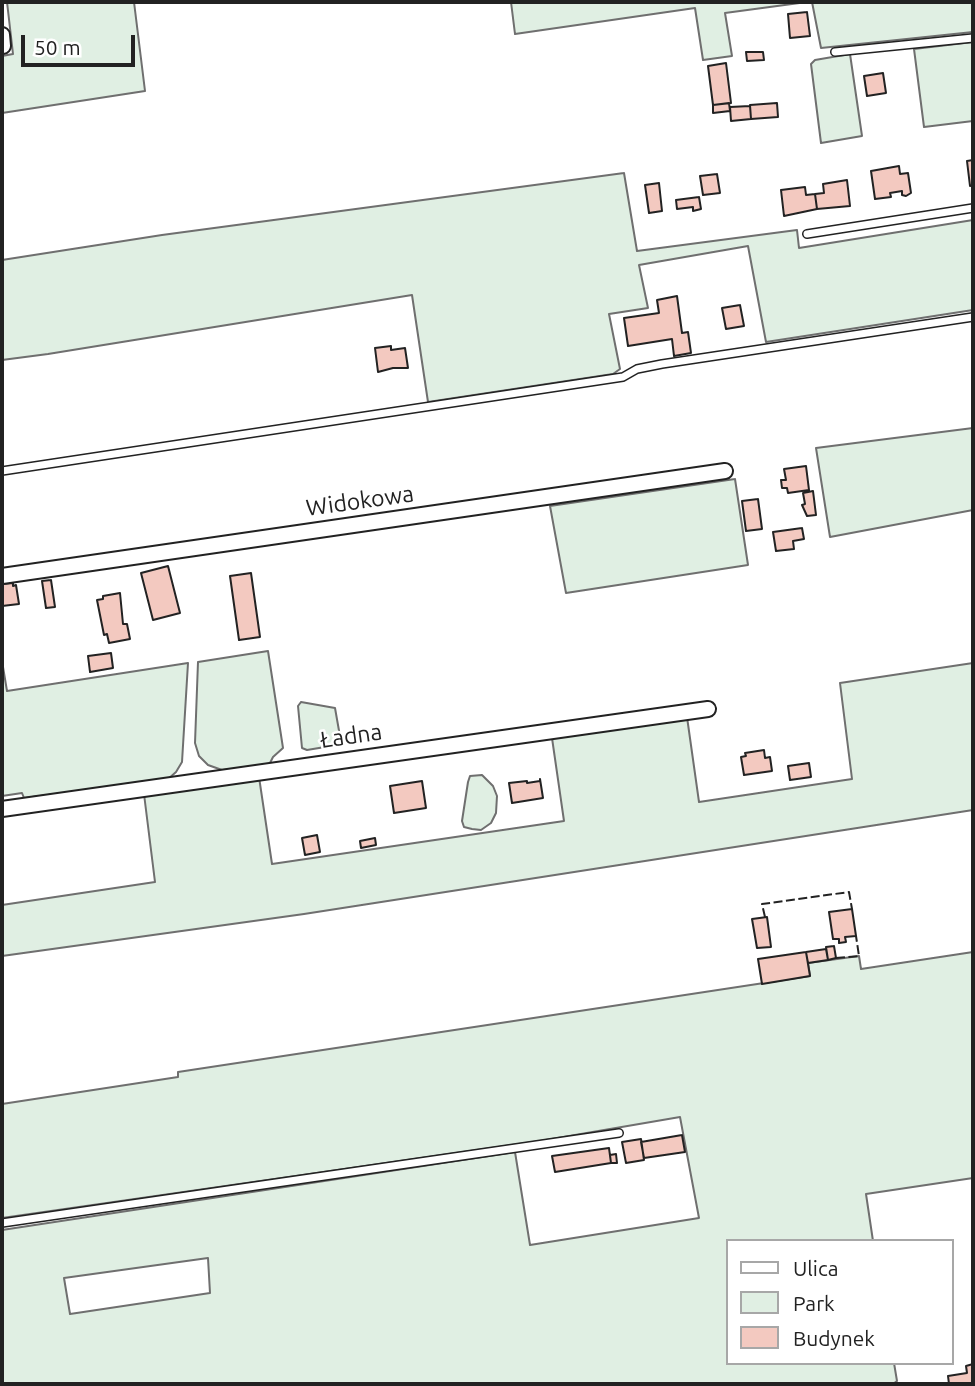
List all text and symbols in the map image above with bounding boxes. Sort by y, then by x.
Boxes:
scale bar [24,21,138,65]
text: 50 m [34,35,81,59]
street label: Widokowa [304,480,416,522]
street label: Ładna [318,718,384,754]
legend [726,1239,954,1365]
text: Ulica [793,1256,838,1280]
text: Park [793,1291,835,1315]
text: Budynek [793,1326,875,1350]

